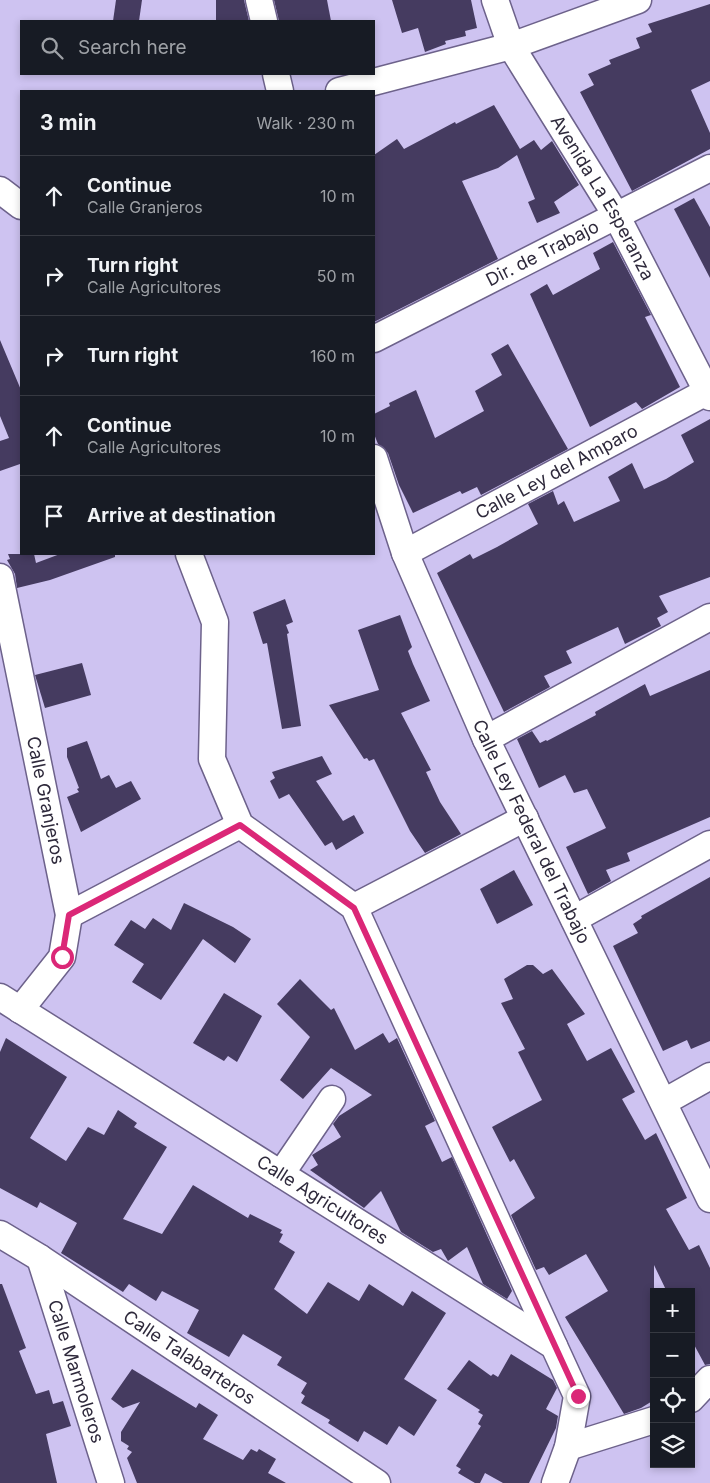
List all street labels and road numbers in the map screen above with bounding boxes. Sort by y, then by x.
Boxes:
street label: Avenida La Esperanza [547,111,659,284]
street label: Dir. de Trabajo [482,215,602,290]
street label: Calle Ley del Amparo [472,420,641,523]
street label: Calle Ley Federal del Trabajo [469,716,595,947]
street label: Calle Granjeros [23,734,69,866]
street label: Calle Agricultores [253,1151,392,1249]
street label: Calle Marmoleros [44,1297,109,1446]
street label: Calle Talabarteros [120,1306,259,1409]

